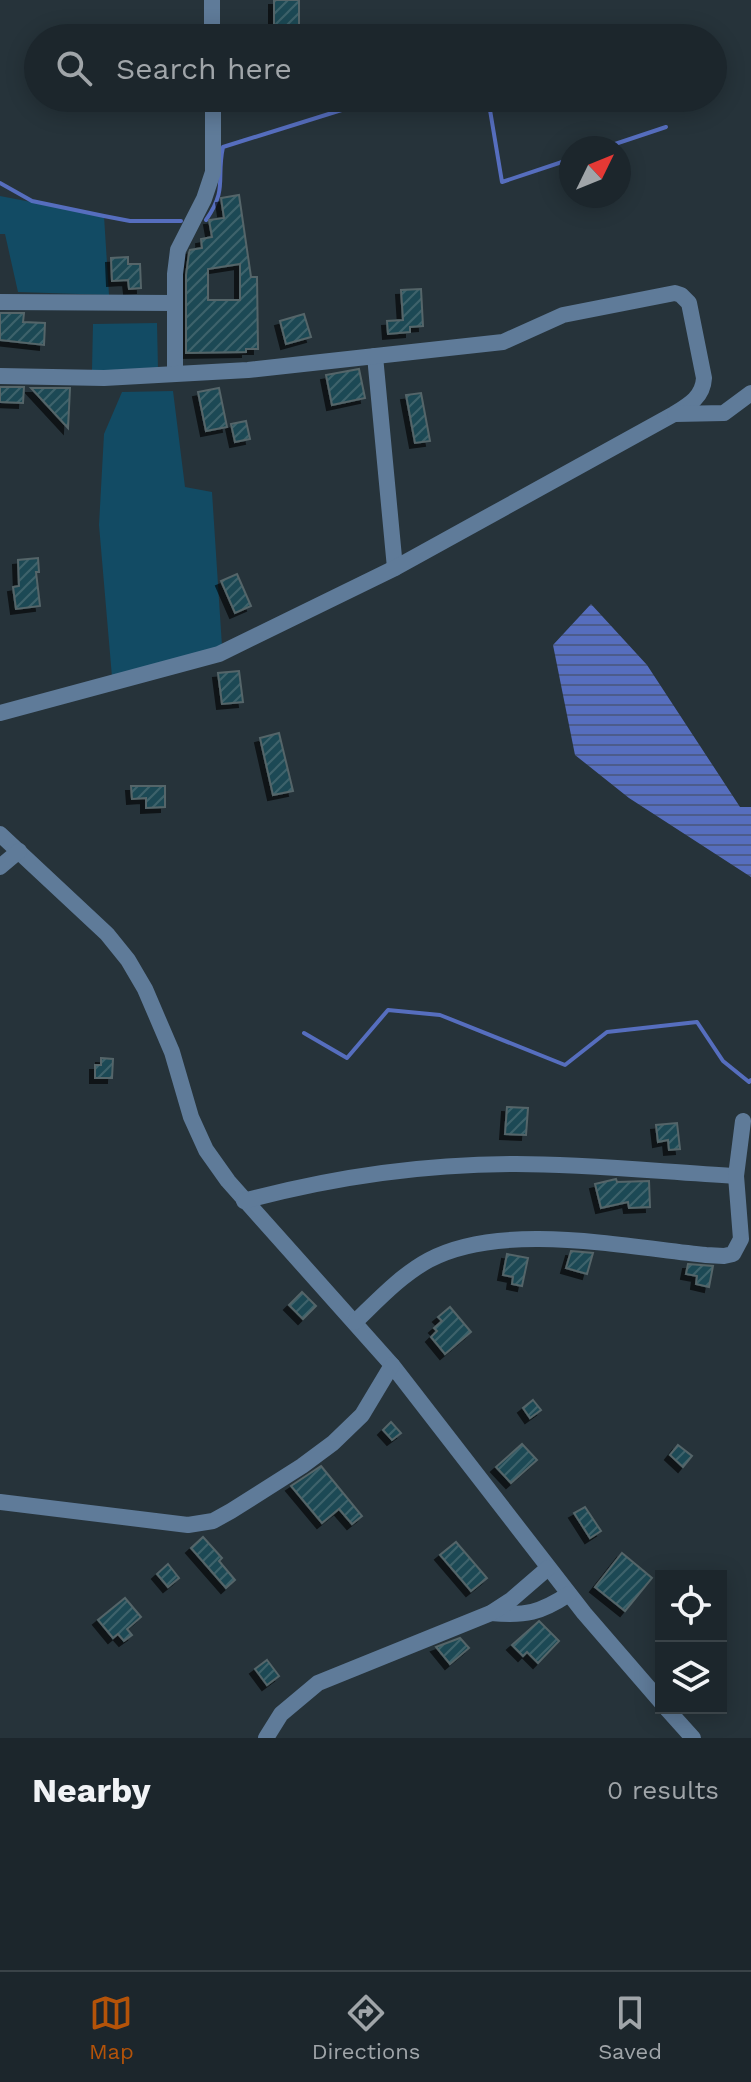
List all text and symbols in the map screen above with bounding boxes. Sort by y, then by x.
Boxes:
search box [24,24,727,112]
icon: search [52,46,96,90]
text: Search here [116,51,292,86]
north arrow [559,136,631,208]
map controls [655,1570,727,1714]
button: locate [655,1570,727,1642]
button: layers [655,1642,727,1714]
text: Nearby [32,1770,151,1810]
text: 0 results [607,1775,719,1805]
tab: Map [89,1991,134,2064]
tab: Directions [312,1991,420,2064]
tab: Saved [598,1991,662,2064]

